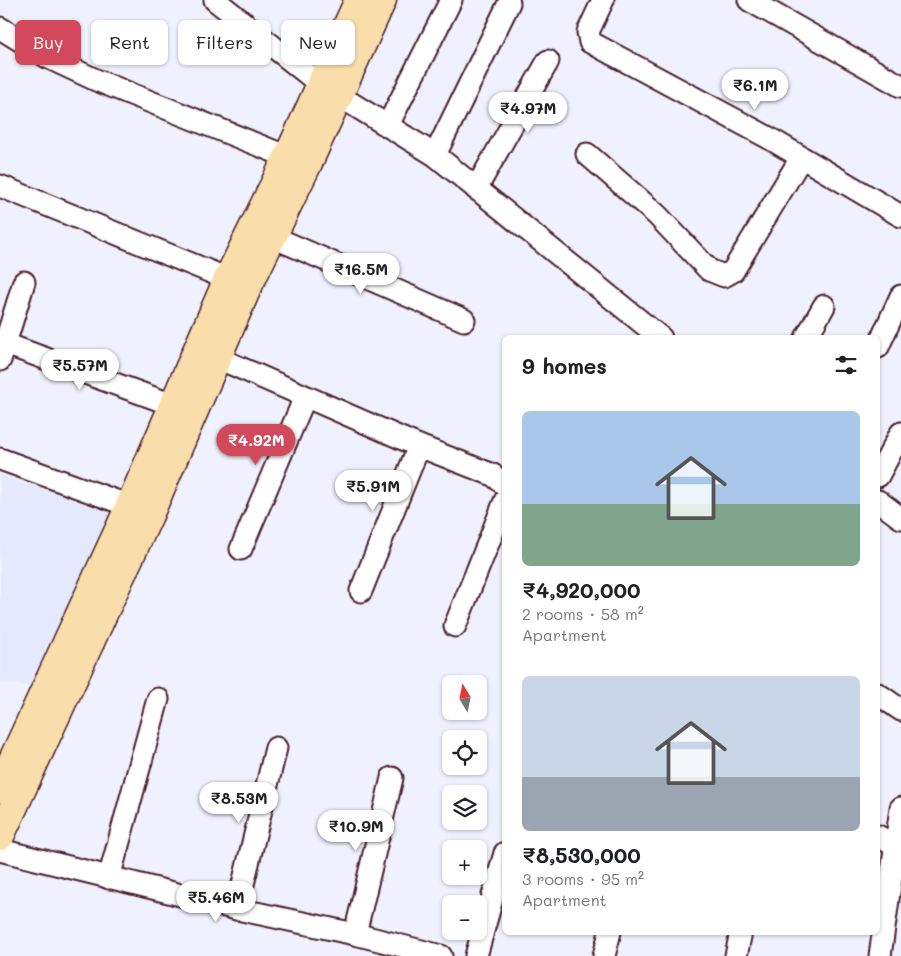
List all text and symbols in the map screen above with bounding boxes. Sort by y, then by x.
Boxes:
chip: Buy [15,20,81,65]
chip: Rent [91,20,168,65]
chip: Filters [178,20,271,65]
chip: New [281,20,355,65]
pin: ₹6.1M [720,68,790,111]
text: ₹6.1M [732,74,778,95]
pin: ₹4.97M [487,92,569,134]
text: ₹4.97M [499,97,557,118]
pin: ₹16.5M [320,252,402,295]
text: ₹16.5M [334,258,388,279]
pin: ₹5.57M [39,348,121,391]
icon: filters [832,351,860,379]
text: 9 homes [522,352,607,379]
text: ₹5.57M [52,354,108,375]
pin: ₹4.92M [215,424,297,466]
text: ₹4.92M [227,429,285,450]
icon: home [646,443,736,533]
pin: ₹5.91M [332,470,414,512]
text: ₹5.91M [346,475,400,496]
text: ₹4,920,000 [522,576,640,603]
text: 2 rooms · 58 m² [522,603,644,624]
text: Apartment [522,624,607,645]
north arrow [442,675,488,720]
map controls [442,675,487,940]
icon: home [646,708,736,798]
button: locate [442,730,487,775]
pin: ₹8.53M [198,782,280,824]
button: layers [442,785,487,830]
text: ₹8.53M [210,787,268,808]
pin: ₹10.9M [315,810,397,852]
text: ₹10.9M [328,815,384,836]
button: + [442,840,487,885]
text: ₹8,530,000 [522,841,641,868]
text: 3 rooms · 95 m² [522,868,644,889]
pin: ₹5.46M [175,880,257,923]
text: ₹5.46M [187,886,245,907]
text: Apartment [522,889,607,910]
button: − [442,895,487,940]

